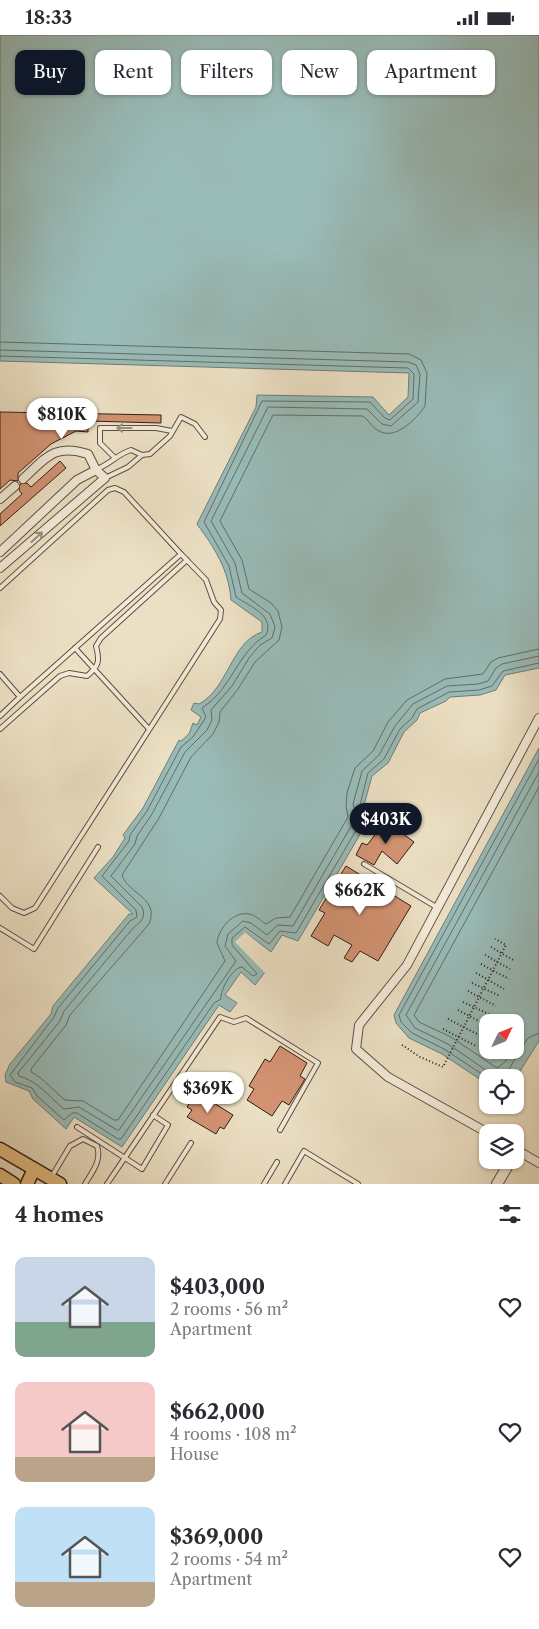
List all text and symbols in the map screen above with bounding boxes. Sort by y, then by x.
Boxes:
text: 18:33 [25,6,72,29]
chip: Buy [15,50,85,95]
chip: Rent [95,50,171,95]
chip: Filters [181,50,272,95]
chip: New [282,50,357,95]
chip: Apartment [367,50,495,95]
pin: $810K [27,397,97,440]
text: $810K [38,404,86,424]
one-way arrow [116,423,132,433]
one-way arrow [30,531,43,542]
pin: $403K [351,803,421,845]
text: $403K [361,809,411,829]
pin: $662K [325,873,395,916]
text: $662K [335,880,385,900]
north arrow [479,1014,524,1059]
map controls [479,1014,524,1169]
button: locate [479,1069,524,1114]
pin: $369K [173,1071,243,1114]
text: $369K [183,1078,233,1098]
button: layers [479,1124,524,1169]
icon: filters [496,1200,524,1228]
text: 4 homes [15,1202,104,1227]
text: $403,000 [170,1274,265,1299]
icon: home [55,1277,115,1337]
icon: heart [496,1293,524,1321]
text: 2 rooms · 56 m² [170,1299,288,1319]
text: Apartment [170,1319,252,1339]
text: $662,000 [170,1399,265,1424]
icon: home [55,1402,115,1462]
icon: heart [496,1418,524,1446]
text: 4 rooms · 108 m² [170,1424,297,1444]
text: House [170,1444,219,1464]
text: $369,000 [170,1524,263,1549]
icon: home [55,1527,115,1587]
icon: heart [496,1543,524,1571]
text: 2 rooms · 54 m² [170,1549,288,1569]
text: Apartment [170,1569,252,1589]

